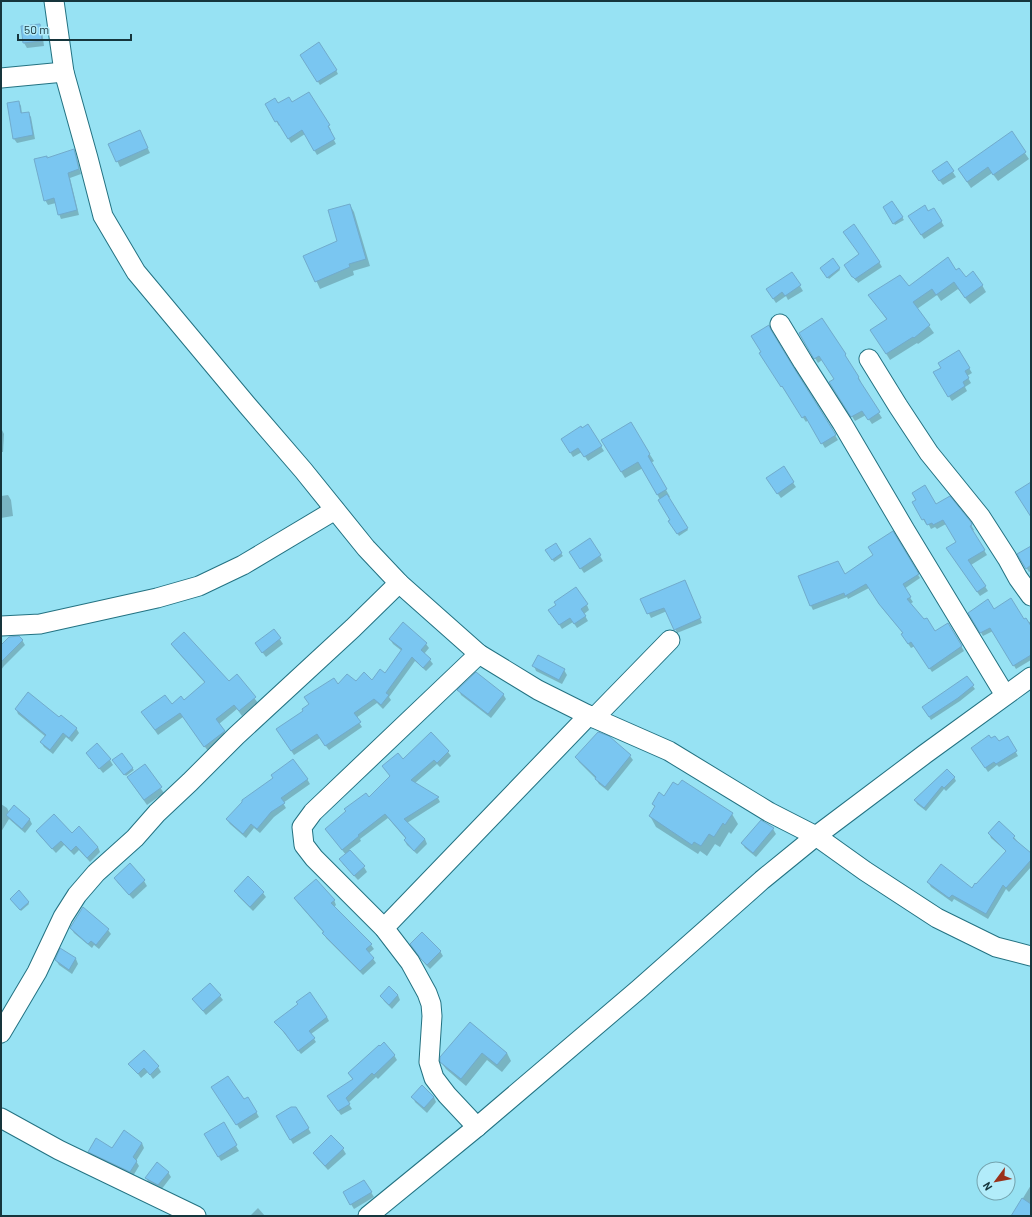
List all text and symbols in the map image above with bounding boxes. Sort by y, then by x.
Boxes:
scale bar [18,16,131,42]
text: 50 m [24,22,49,36]
north arrow [976,1161,1016,1201]
text: N [980,1180,995,1193]

